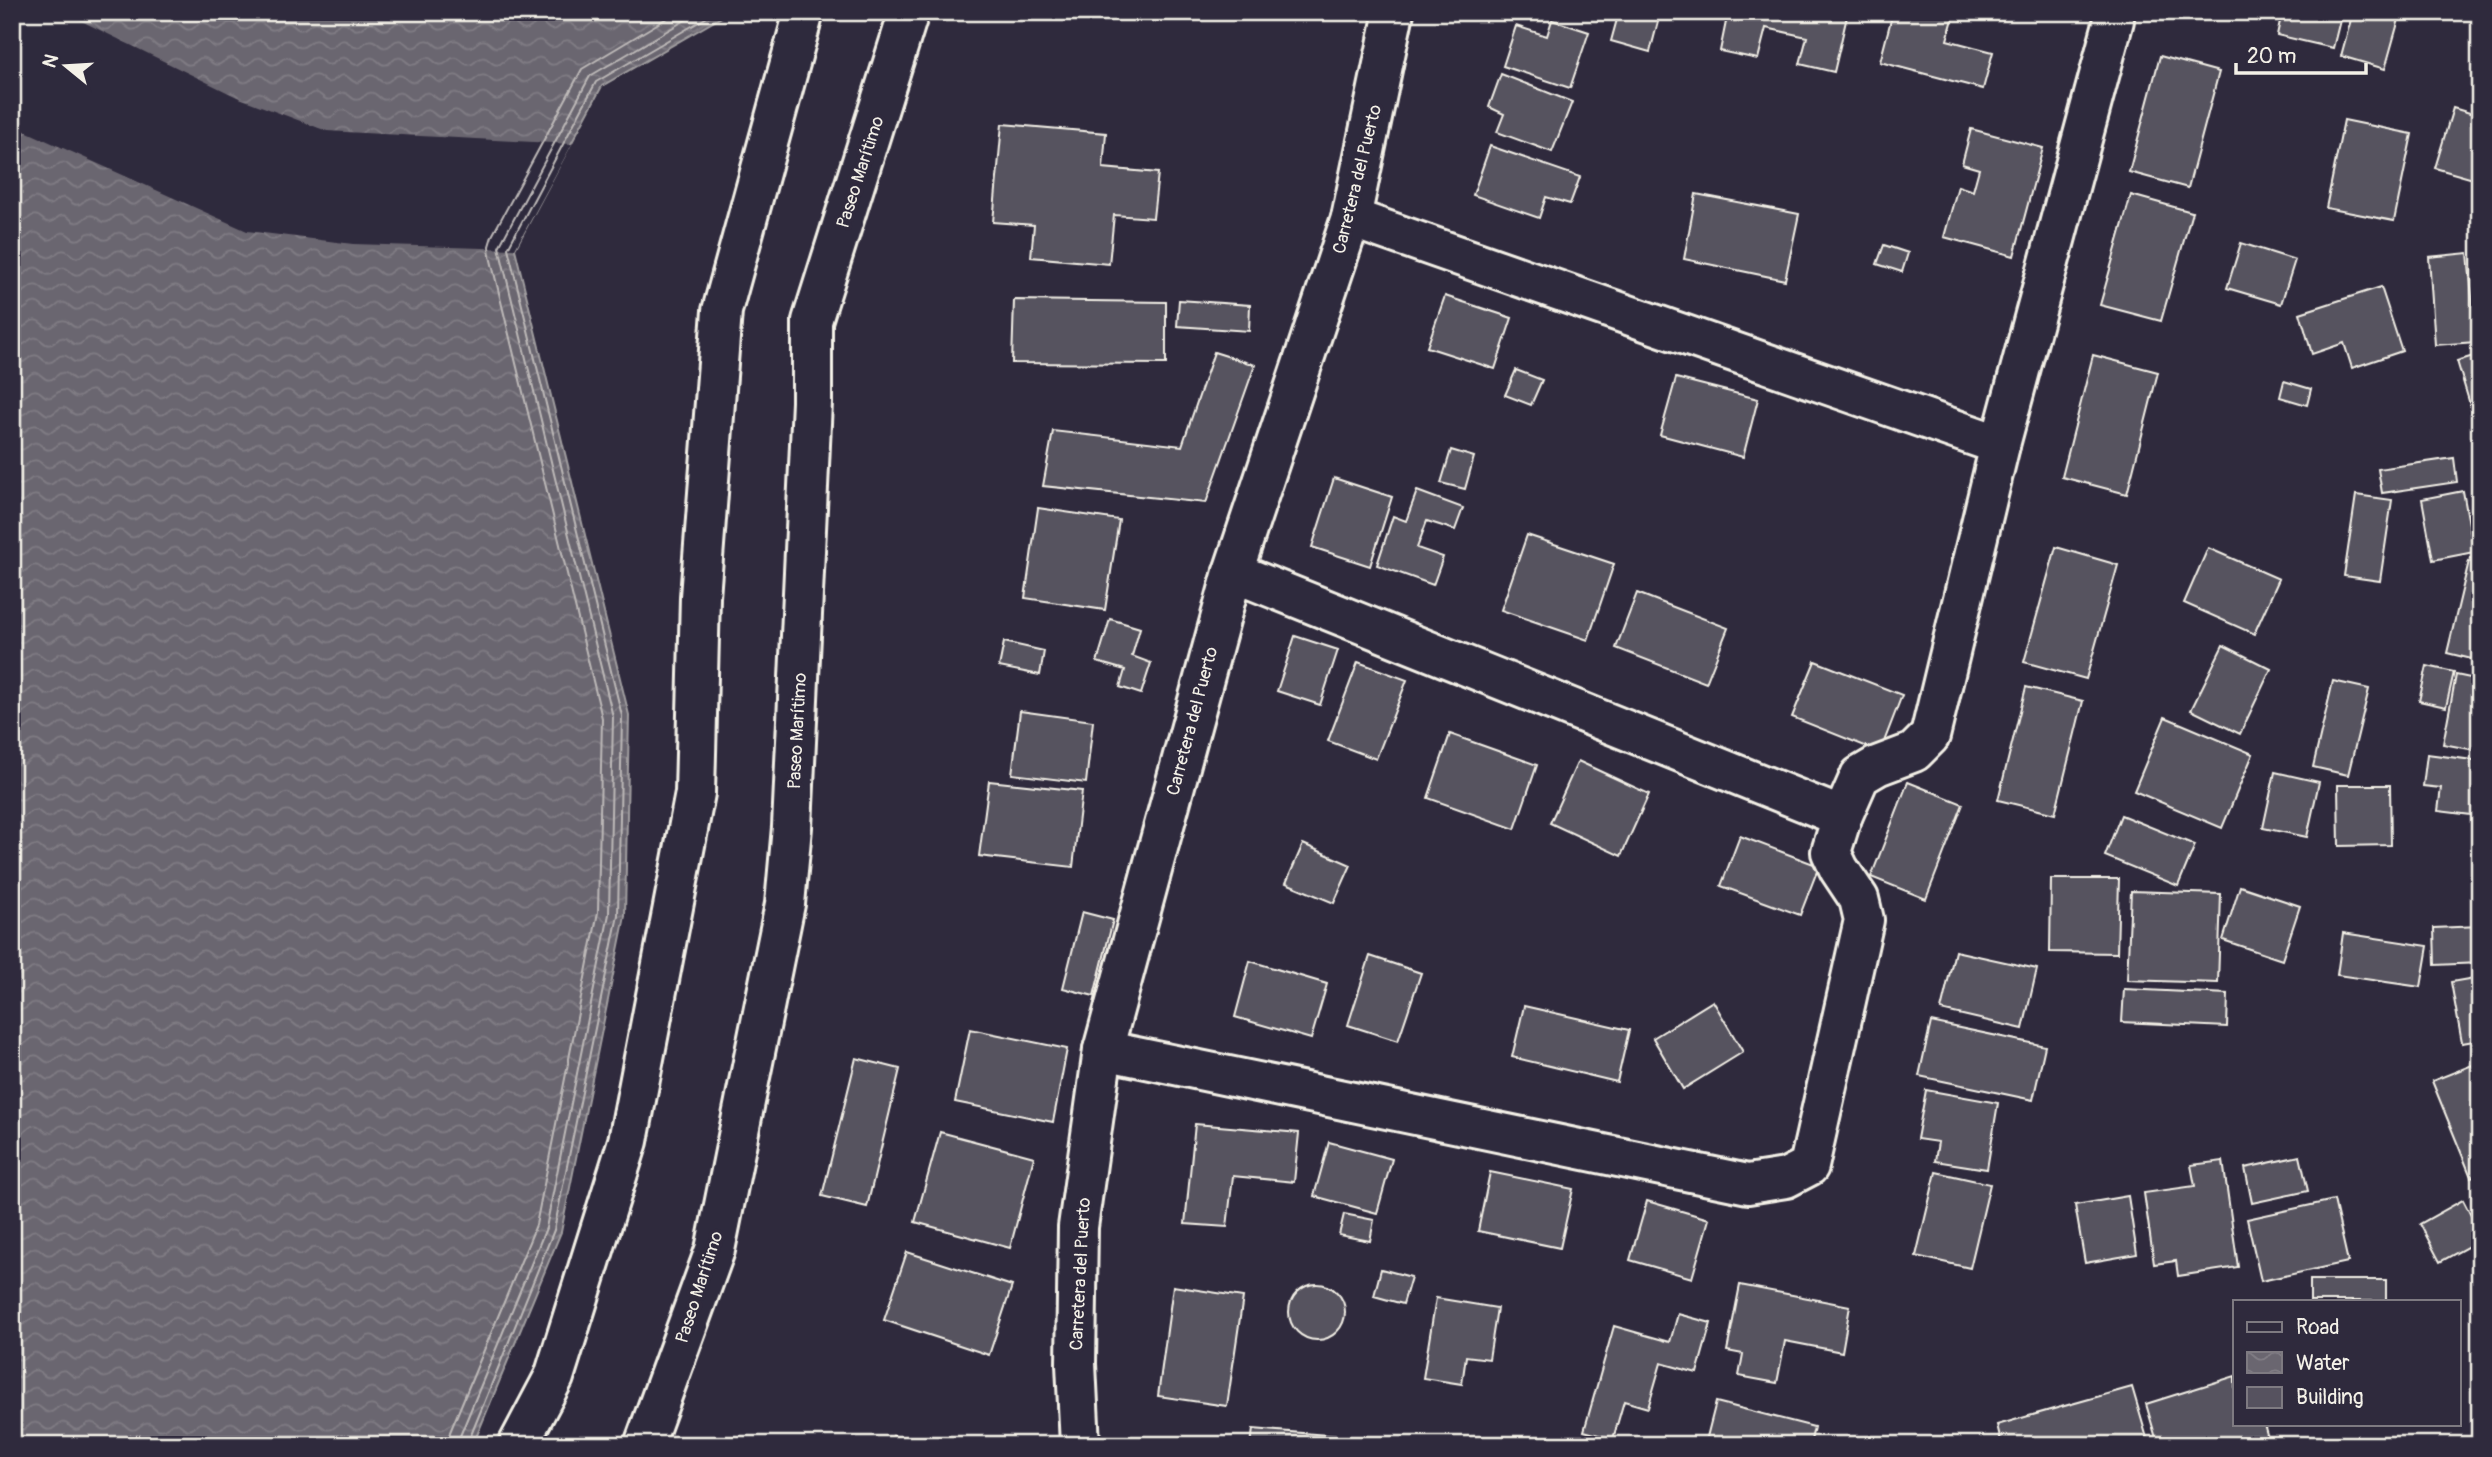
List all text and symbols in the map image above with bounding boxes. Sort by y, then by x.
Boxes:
north arrow [32,32,102,102]
scale bar [2236,32,2366,76]
text: 20 m [2247,43,2296,70]
text: N [37,51,64,71]
street label: Carretera del Puerto [1328,102,1387,256]
street label: Paseo Marítimo [832,113,890,231]
street label: Carretera del Puerto [1162,644,1223,798]
street label: Paseo Marítimo [783,672,812,790]
street label: Carretera del Puerto [1065,1197,1096,1351]
street label: Paseo Marítimo [671,1228,729,1346]
legend [2233,1300,2460,1426]
text: Road [2296,1314,2340,1341]
text: Water [2296,1350,2350,1377]
text: Building [2296,1384,2363,1411]

